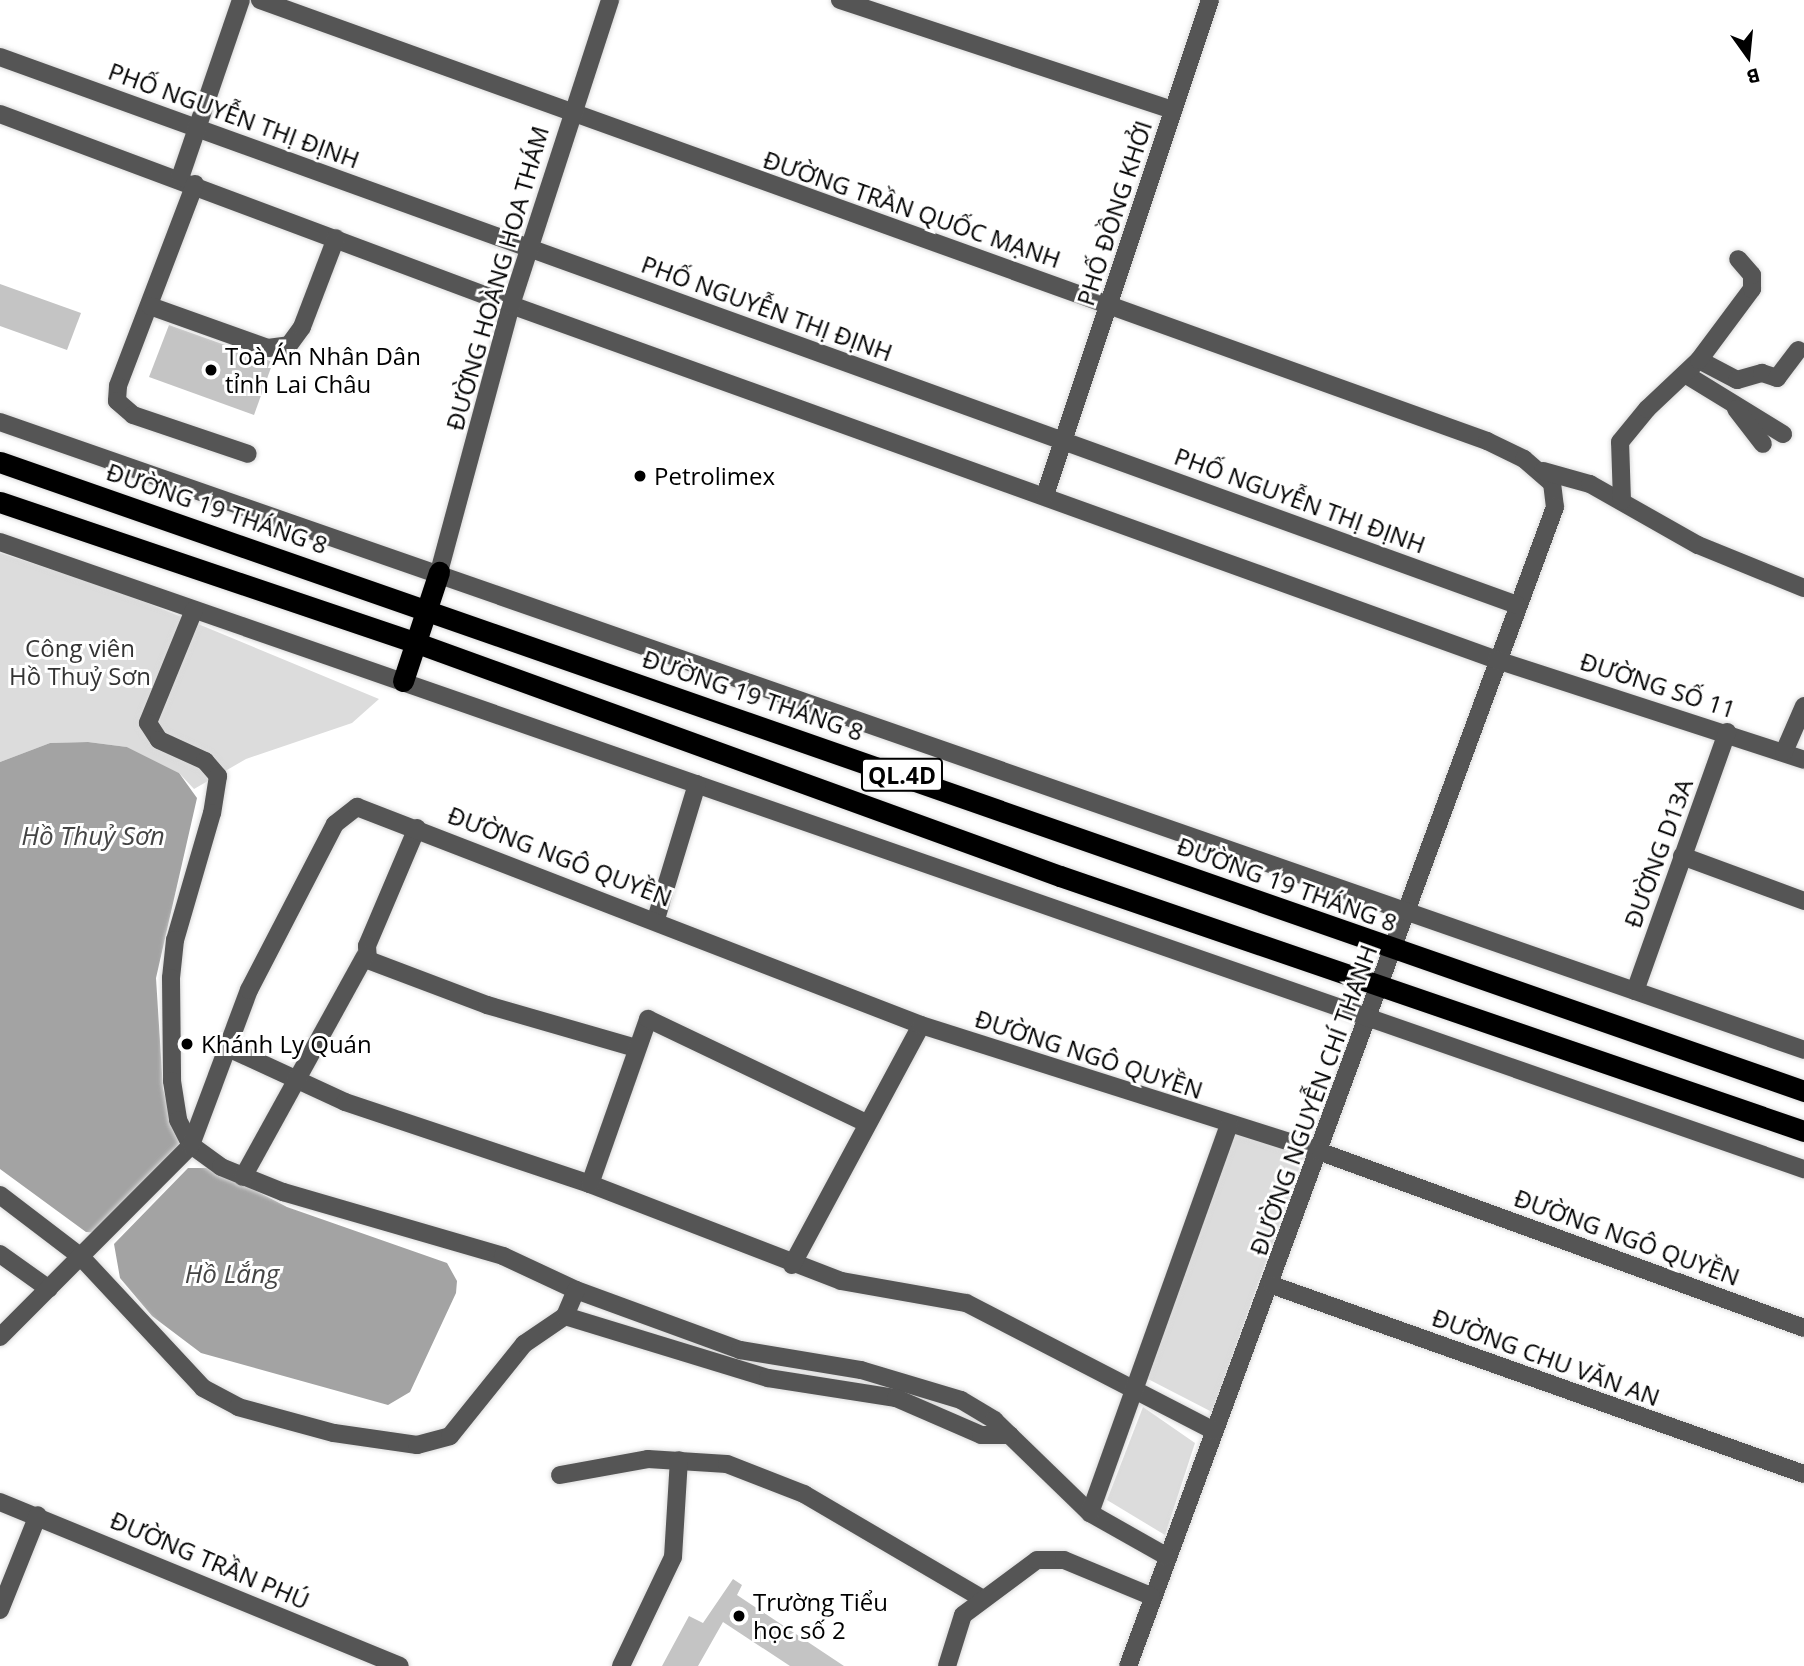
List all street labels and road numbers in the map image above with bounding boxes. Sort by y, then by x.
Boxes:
street label: PHỐ NGUYỄN THỊ ĐỊNH [105,56,363,174]
street label: PHỐ ĐỒNG KHỞI [1071,117,1157,309]
street label: ĐƯỜNG HOÀNG HOA THÁM [440,123,554,433]
street label: ĐƯỜNG TRẦN QUỐC MẠNH [759,144,1065,274]
street label: PHỐ NGUYỄN THỊ ĐỊNH [638,249,896,367]
street label: PHỐ NGUYỄN THỊ ĐỊNH [1171,441,1429,559]
street label: ĐƯỜNG 19 THÁNG 8 [103,457,331,559]
street label: ĐƯỜNG 19 THÁNG 8 [639,644,867,746]
street label: ĐƯỜNG SỐ 11 [1577,646,1739,724]
road number: QL.4D [860,755,944,794]
street label: ĐƯỜNG D13A [1618,775,1698,931]
street label: ĐƯỜNG NGÔ QUYỀN [444,800,676,912]
street label: ĐƯỜNG 19 THÁNG 8 [1173,831,1401,937]
street label: ĐƯỜNG NGUYỄN CHÍ THANH [1243,941,1383,1259]
street label: ĐƯỜNG NGÔ QUYỀN [971,1004,1207,1104]
street label: ĐƯỜNG NGÔ QUYỀN [1510,1183,1744,1291]
street label: ĐƯỜNG CHU VĂN AN [1428,1302,1664,1412]
street label: ĐƯỜNG TRẦN PHÚ [106,1505,314,1615]

